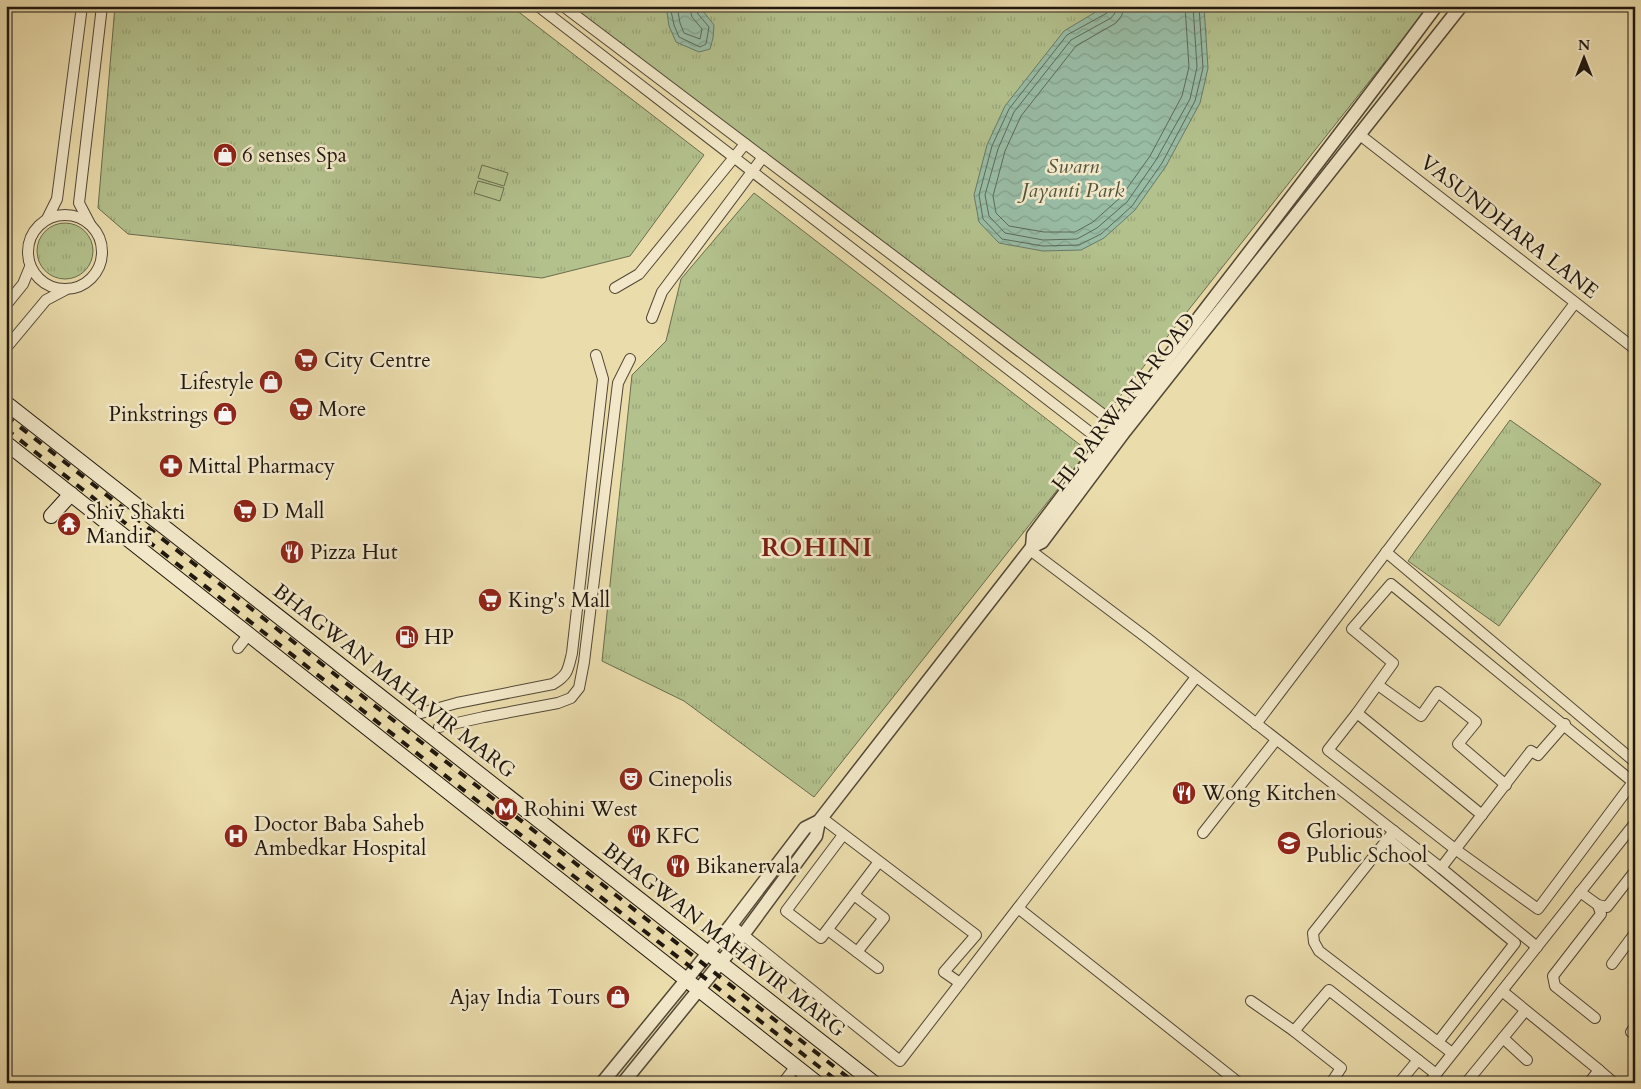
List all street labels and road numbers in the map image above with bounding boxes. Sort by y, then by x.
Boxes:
street label: VASUNDHARA LANE [1414,148,1604,306]
street label: HL PARWANA ROAD [1045,307,1203,497]
street label: BHAGWAN MAHAVIR MARG [266,577,522,785]
street label: BHAGWAN MAHAVIR MARG [596,836,852,1044]

